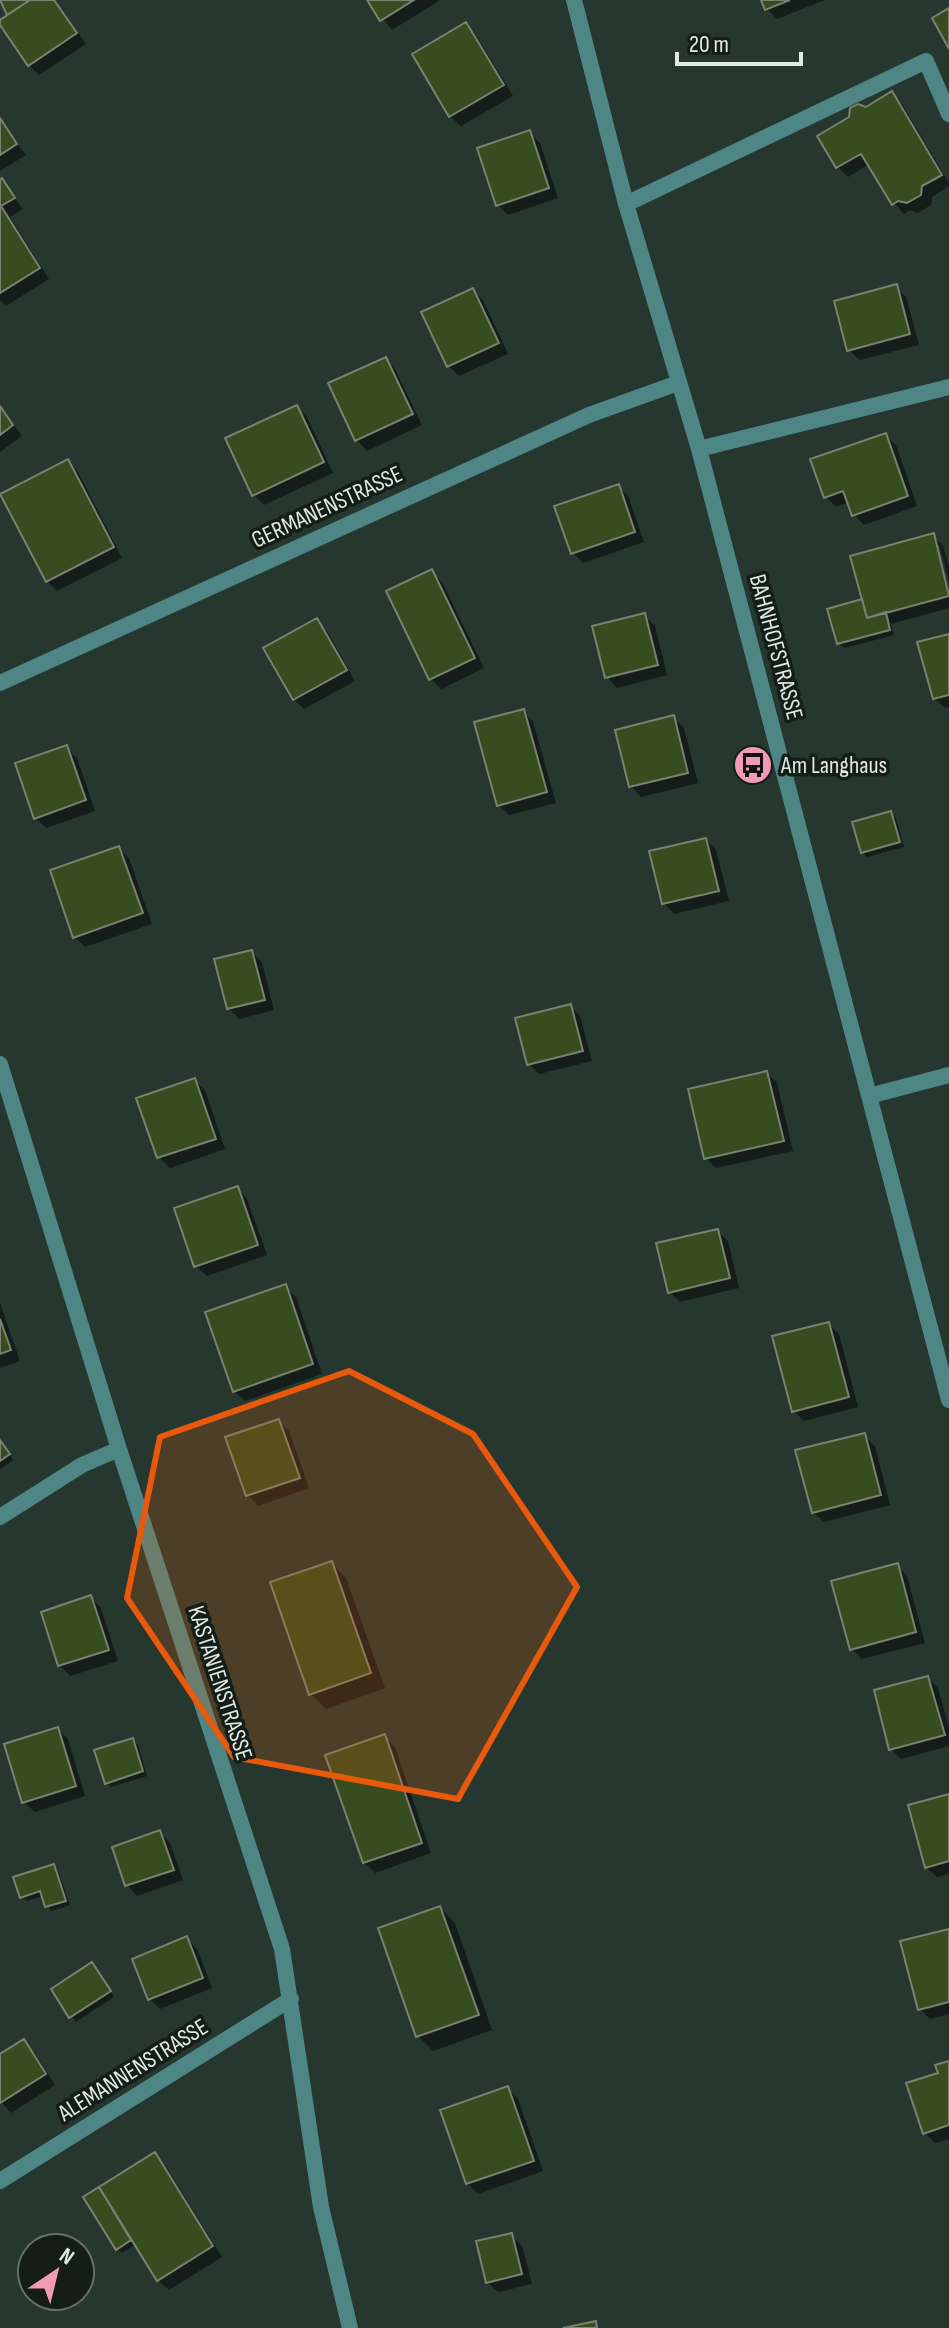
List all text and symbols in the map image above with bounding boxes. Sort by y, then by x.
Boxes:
scale bar [677,16,801,66]
text: 20 m [689,30,729,59]
street label: GERMANENSTRASSE [247,459,407,555]
street label: BAHNHOFSTRASSE [743,571,809,723]
bus stop icon: Am Langhaus [732,744,774,786]
place label: Am Langhaus [780,751,887,780]
street label: KASTANIENSTRASSE [181,1602,259,1764]
street label: ALEMANNENSTRASSE [52,2012,213,2128]
north arrow [16,2232,96,2312]
text: N [54,2242,79,2271]

